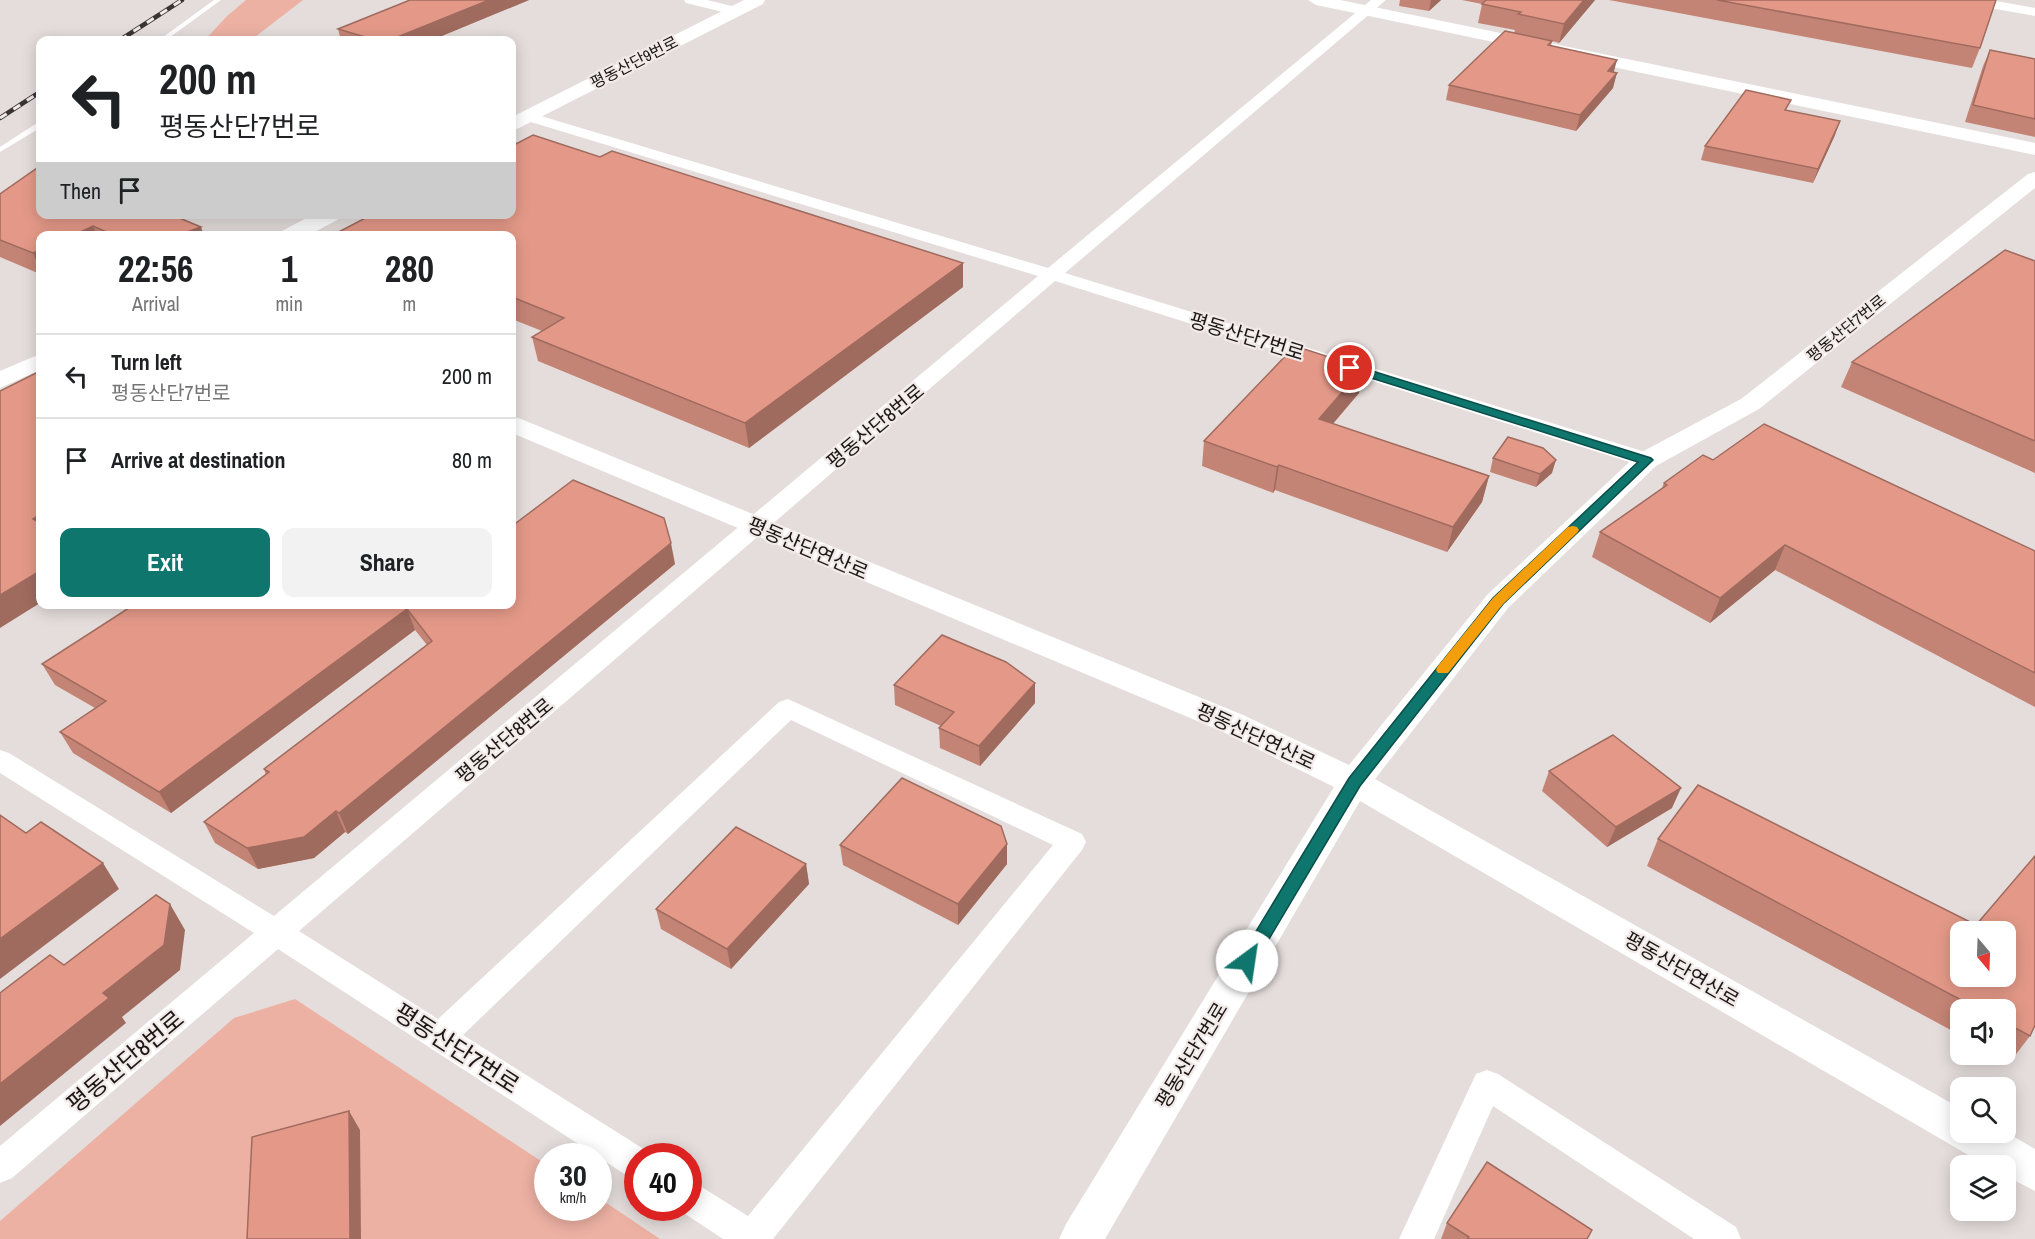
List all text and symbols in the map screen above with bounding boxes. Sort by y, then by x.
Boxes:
street label: 평동산단9번로 [586,30,682,94]
text: 200 m [159,51,257,107]
icon: left [60,60,138,138]
text: 평동산단7번로 [159,108,320,144]
icon: arrive [113,174,146,207]
text: Then [60,176,101,206]
text: 22:56 [118,245,193,293]
text: 1 [281,245,297,293]
text: 280 [385,245,434,293]
street label: 평동산단7번로 [1802,289,1890,367]
text: Arrival [132,290,179,317]
text: min [275,290,303,317]
text: m [403,290,416,317]
street label: 평동산단7번로 [1186,306,1308,366]
pin [1324,342,1375,393]
text: Turn left [111,347,182,377]
icon: arrive [1333,351,1366,384]
icon: left [60,360,93,393]
text: 200 m [442,361,492,391]
street label: 평동산단8번로 [821,377,929,475]
text: 평동산단7번로 [111,379,231,406]
icon: arrive [60,444,93,477]
text: Arrive at destination [111,445,285,475]
text: 80 m [452,445,492,475]
street label: 평동산단연산로 [743,510,873,586]
button: Exit [60,528,270,597]
button: Share [282,528,492,597]
street label: 평동산단8번로 [450,691,558,789]
street label: 평동산단연산로 [1192,697,1320,775]
north arrow [1950,921,2016,987]
map controls [1950,921,2016,1221]
street label: 평동산단연산로 [1619,925,1745,1013]
position arrow [1215,929,1279,993]
street label: 평동산단7번로 [388,996,526,1100]
street label: 평동산단7번로 [1149,997,1233,1113]
button: sound [1950,999,2016,1065]
street label: 평동산단8번로 [60,1003,190,1119]
button: search [1950,1077,2016,1143]
speed limit sign: 40 [624,1143,702,1221]
text: 30 [559,1155,587,1195]
button: layers [1950,1155,2016,1221]
text: km/h [560,1187,586,1208]

